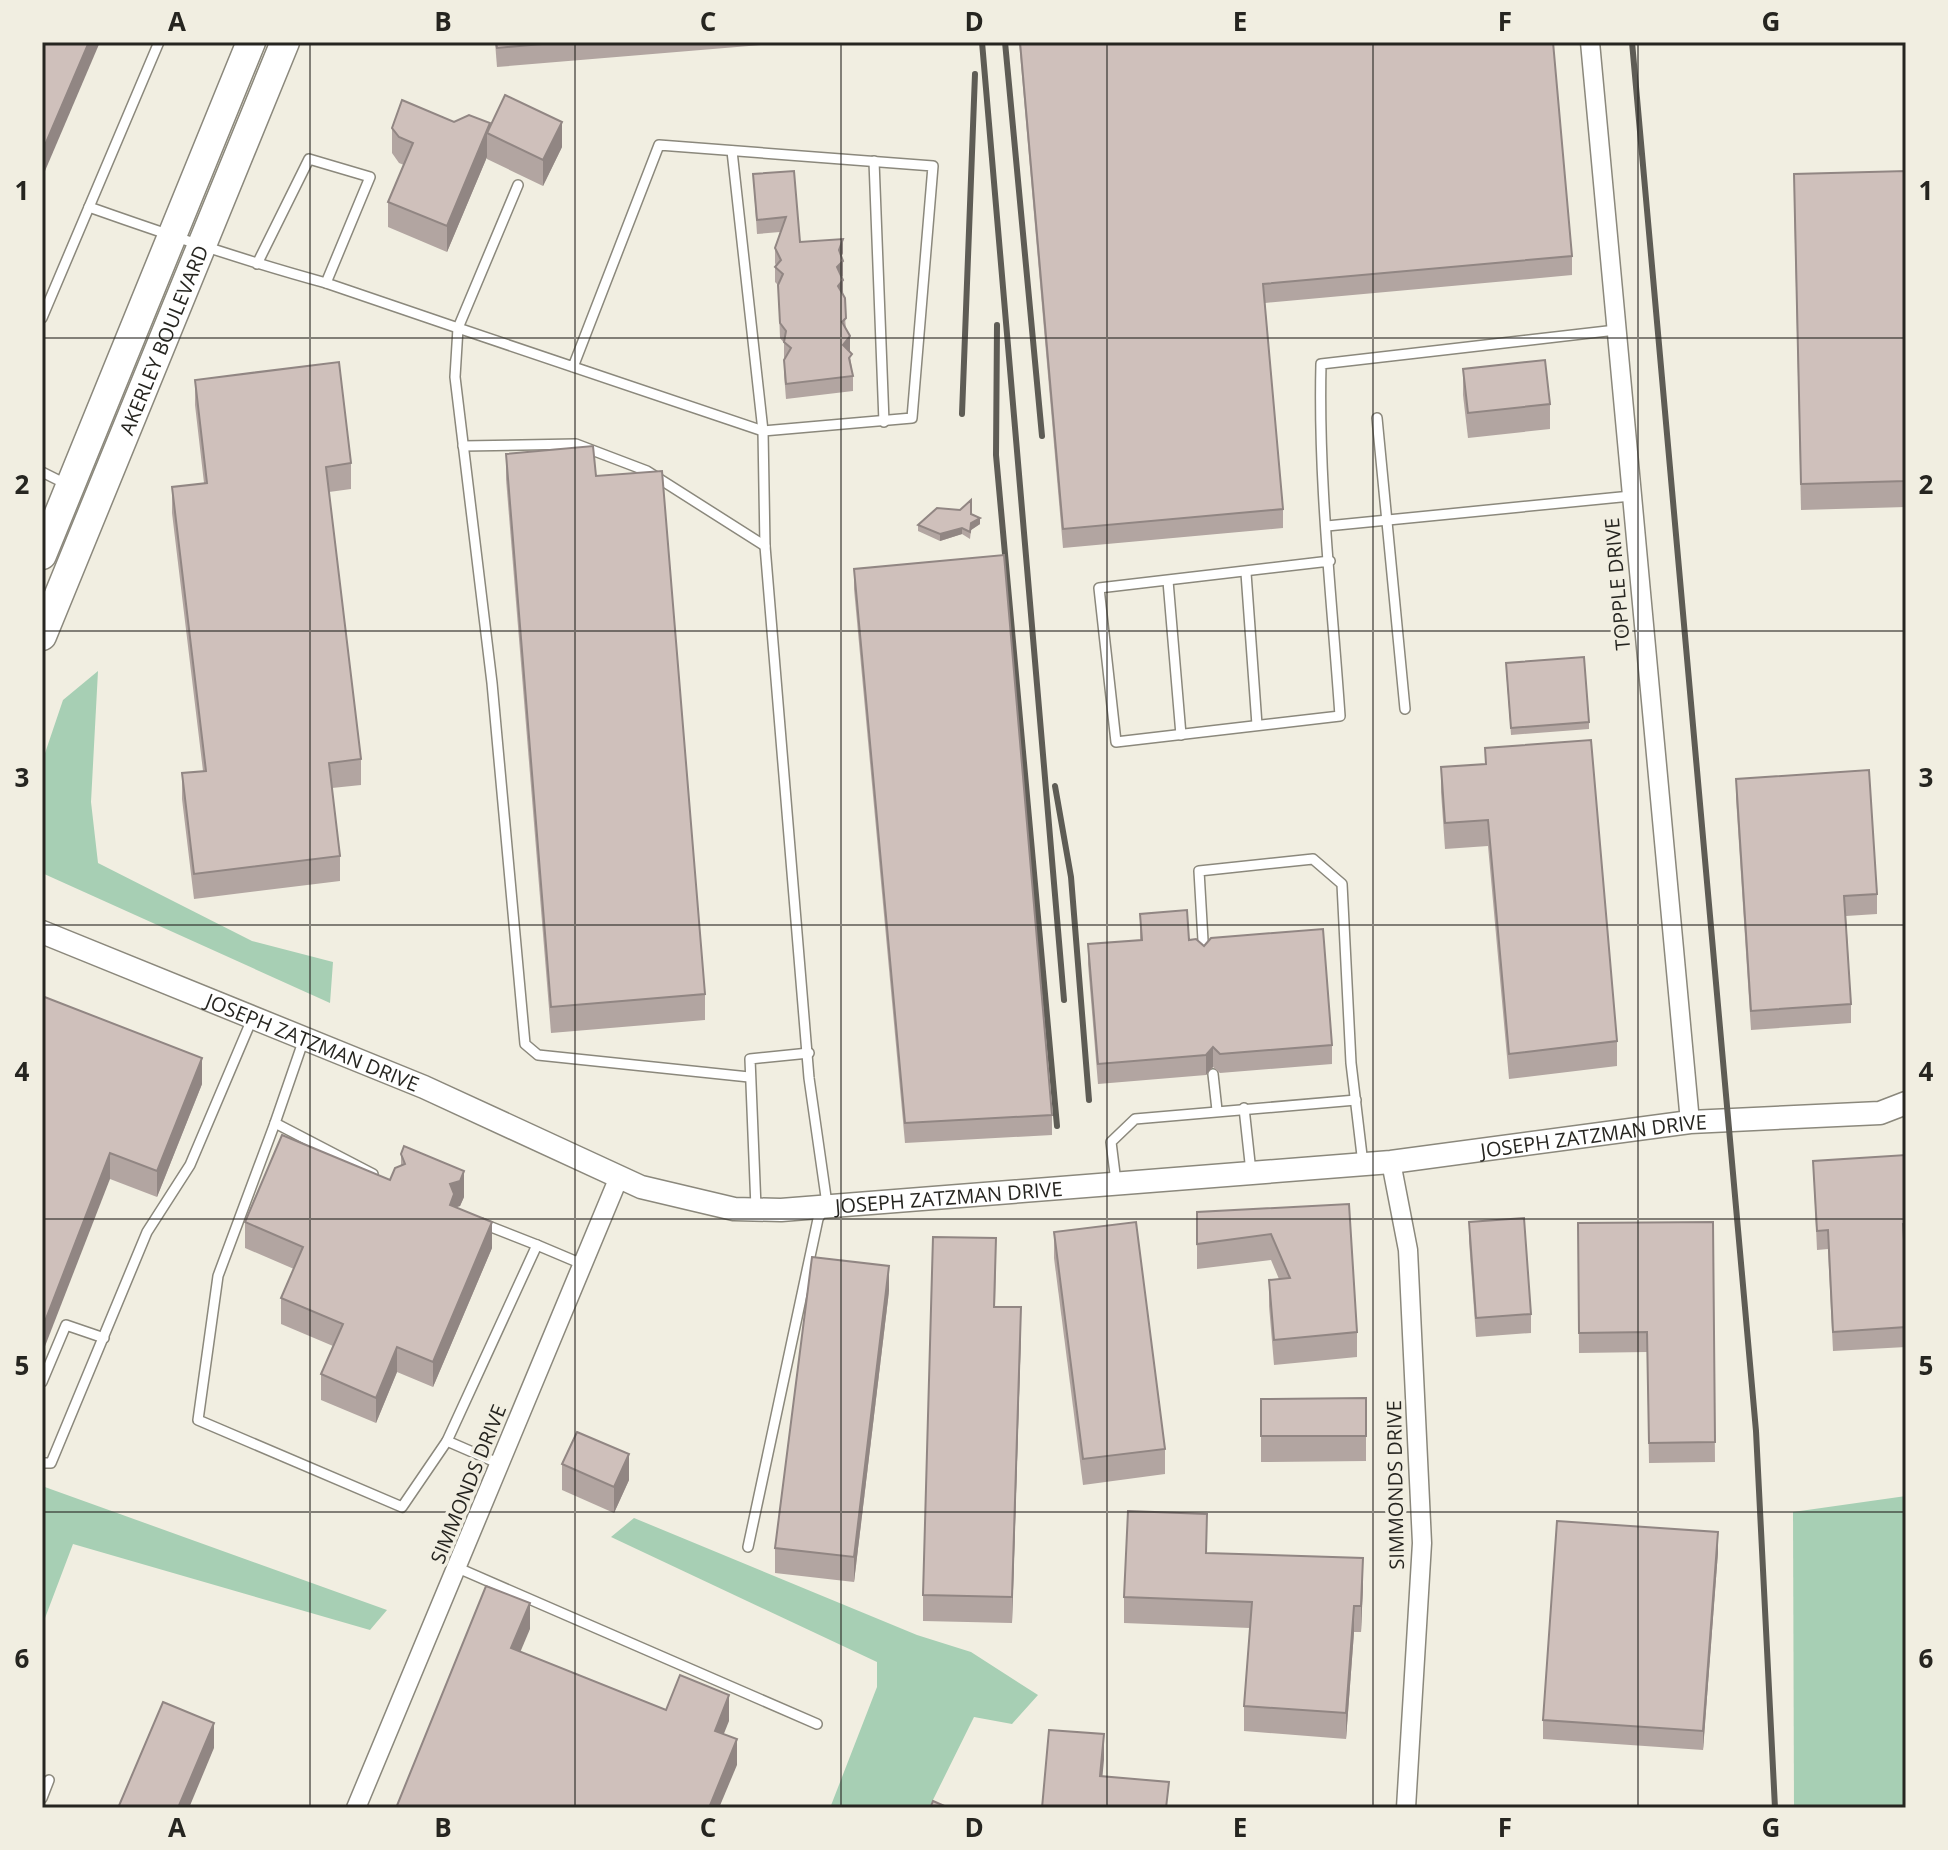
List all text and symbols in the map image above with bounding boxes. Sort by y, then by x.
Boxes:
text: A [168,3,186,39]
text: B [434,3,452,39]
text: C [700,3,716,39]
text: D [964,3,984,39]
text: E [1233,3,1247,39]
text: F [1498,3,1512,39]
text: G [1762,3,1780,39]
text: 1 [15,172,29,208]
text: 1 [1919,172,1933,208]
street label: AKERLEY BOULEVARD [112,241,214,439]
text: 2 [15,466,30,502]
text: 2 [1919,466,1934,502]
street label: TOPPLE DRIVE [1598,517,1636,651]
text: 3 [15,759,29,795]
text: 3 [1919,759,1933,795]
street label: JOSEPH ZATZMAN DRIVE [200,986,423,1097]
text: 4 [15,1053,30,1089]
text: 4 [1919,1053,1934,1089]
street label: JOSEPH ZATZMAN DRIVE [1477,1108,1707,1164]
street label: JOSEPH ZATZMAN DRIVE [832,1174,1063,1219]
text: 5 [15,1347,29,1383]
text: 5 [1919,1347,1933,1383]
street label: SIMMONDS DRIVE [424,1400,512,1568]
street label: SIMMONDS DRIVE [1380,1400,1410,1570]
text: 6 [15,1640,30,1676]
text: 6 [1919,1640,1934,1676]
text: A [168,1809,186,1845]
text: B [434,1809,452,1845]
text: C [700,1809,716,1845]
text: D [964,1809,984,1845]
text: E [1233,1809,1247,1845]
text: F [1498,1809,1512,1845]
text: G [1762,1809,1780,1845]

